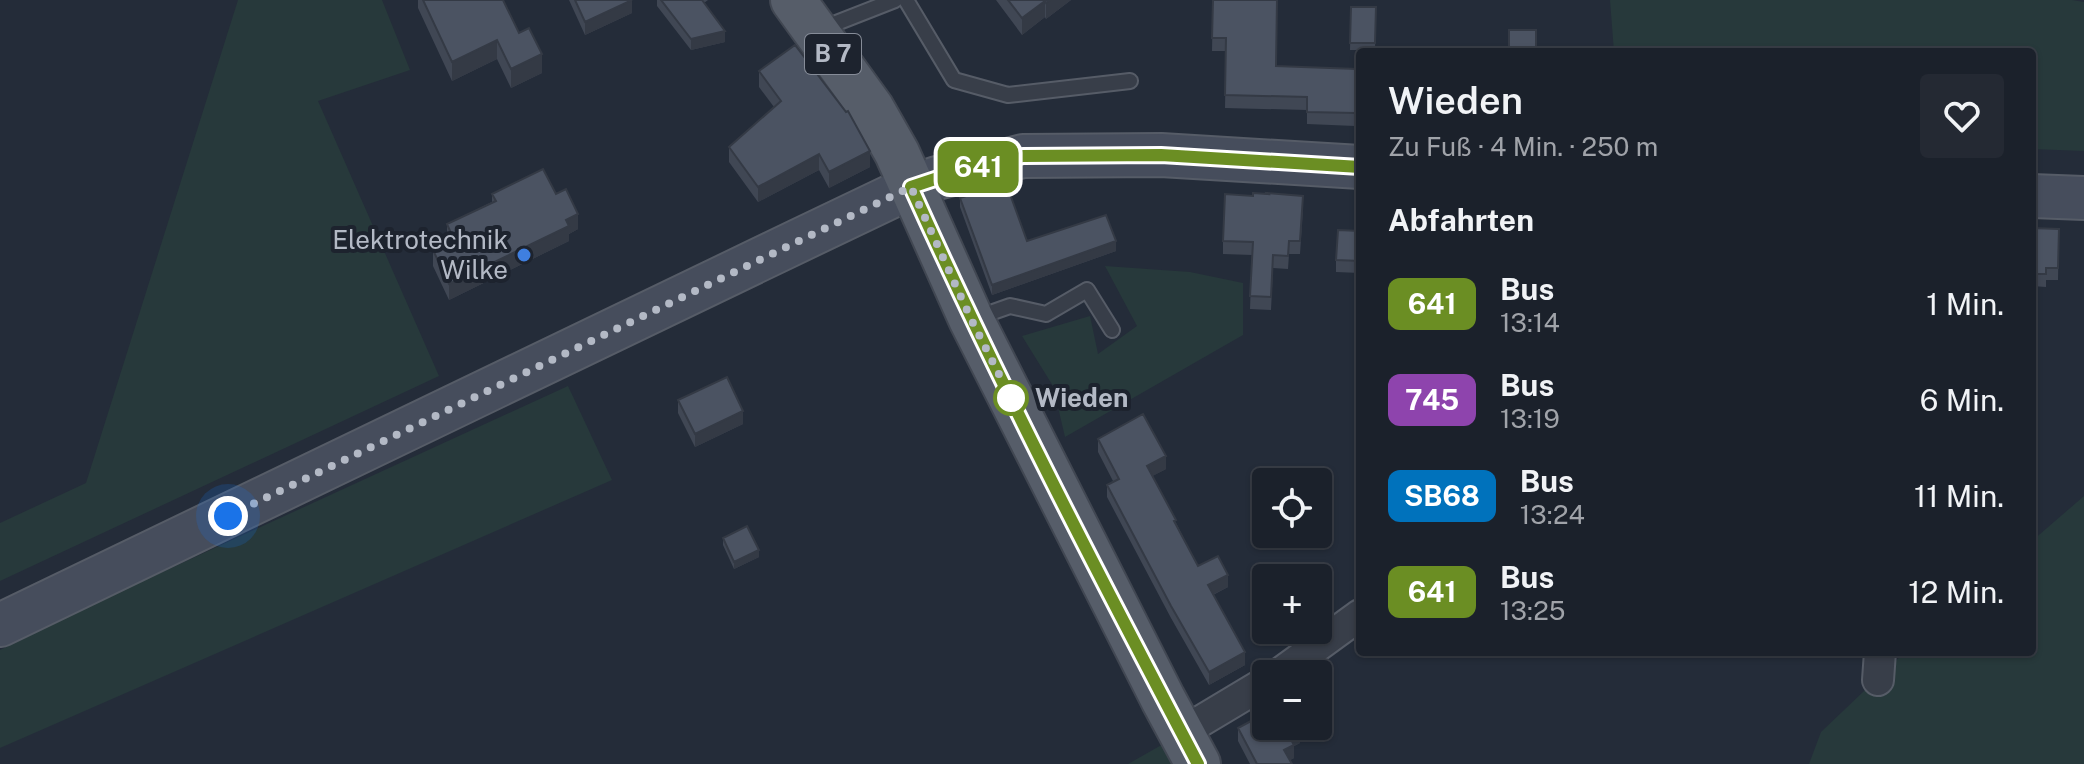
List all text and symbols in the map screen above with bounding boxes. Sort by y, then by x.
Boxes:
road number: B 7 [805,34,861,74]
button: heart [1920,74,2004,158]
text: Wieden [1388,78,1523,123]
text: Zu Fuß · 4 Min. · 250 m [1388,131,1658,162]
line badge: 641 [932,141,1024,193]
text: 641 [954,150,1002,183]
text: Abfahrten [1388,202,1534,238]
place label: Elektrotechnik Wilke [332,224,508,285]
marker: Elektrotechnik Wilke [515,246,533,264]
text: Bus [1500,271,1554,307]
text: 1 Min. [1926,286,2004,322]
text: 641 [1408,287,1456,320]
text: 13:14 [1500,307,1560,338]
text: Bus [1500,367,1554,403]
marker: Wieden [994,381,1028,415]
place label: Wieden [1035,382,1128,413]
text: 6 Min. [1920,382,2004,418]
text: 745 [1405,383,1459,416]
text: 13:19 [1500,403,1560,434]
text: Bus [1520,463,1574,499]
map controls [1252,468,1332,740]
button: locate [1252,468,1332,548]
text: 11 Min. [1914,478,2004,514]
text: SB68 [1404,479,1480,512]
your location [208,496,248,536]
text: 13:24 [1520,499,1585,530]
text: Bus [1500,559,1554,595]
button: + [1252,564,1332,644]
text: 12 Min. [1908,574,2004,610]
text: 641 [1408,575,1456,608]
text: 13:25 [1500,595,1566,626]
button: − [1252,660,1332,740]

